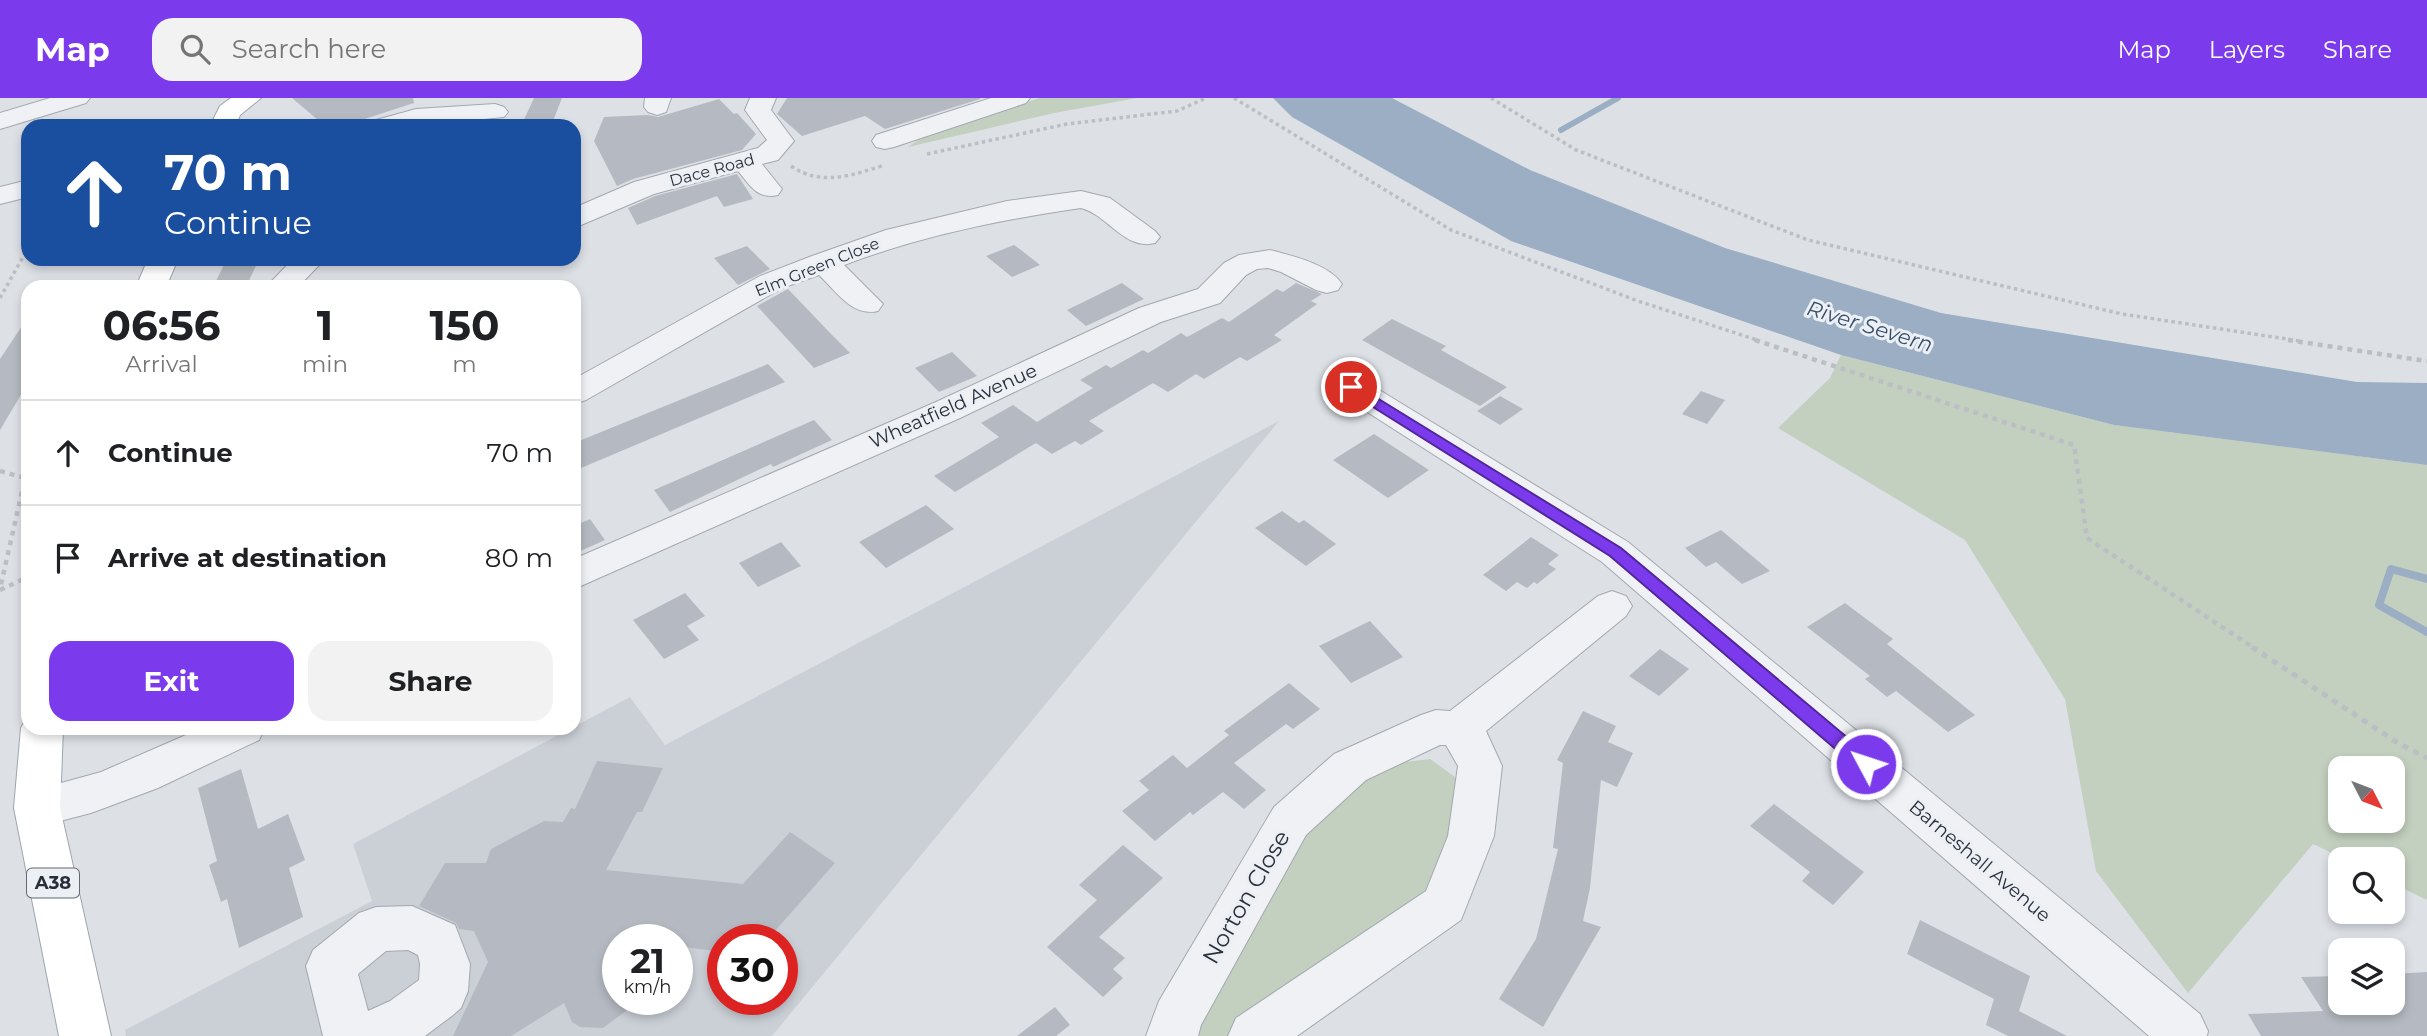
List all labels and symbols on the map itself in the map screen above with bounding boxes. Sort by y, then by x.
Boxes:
street label: Dace Road [667,150,757,190]
street label: Elm Green Close [752,233,882,301]
water label: River Severn [1804,295,1936,357]
pin [1321,357,1381,417]
street label: Wheatfield Avenue [866,359,1040,453]
position arrow [1829,727,1903,801]
north arrow [2328,756,2404,833]
street label: Barneshall Avenue [1905,795,2055,927]
street label: Norton Close [1196,825,1296,969]
road number: A38 [27,868,79,898]
speed limit sign: 30 [707,924,798,1015]

